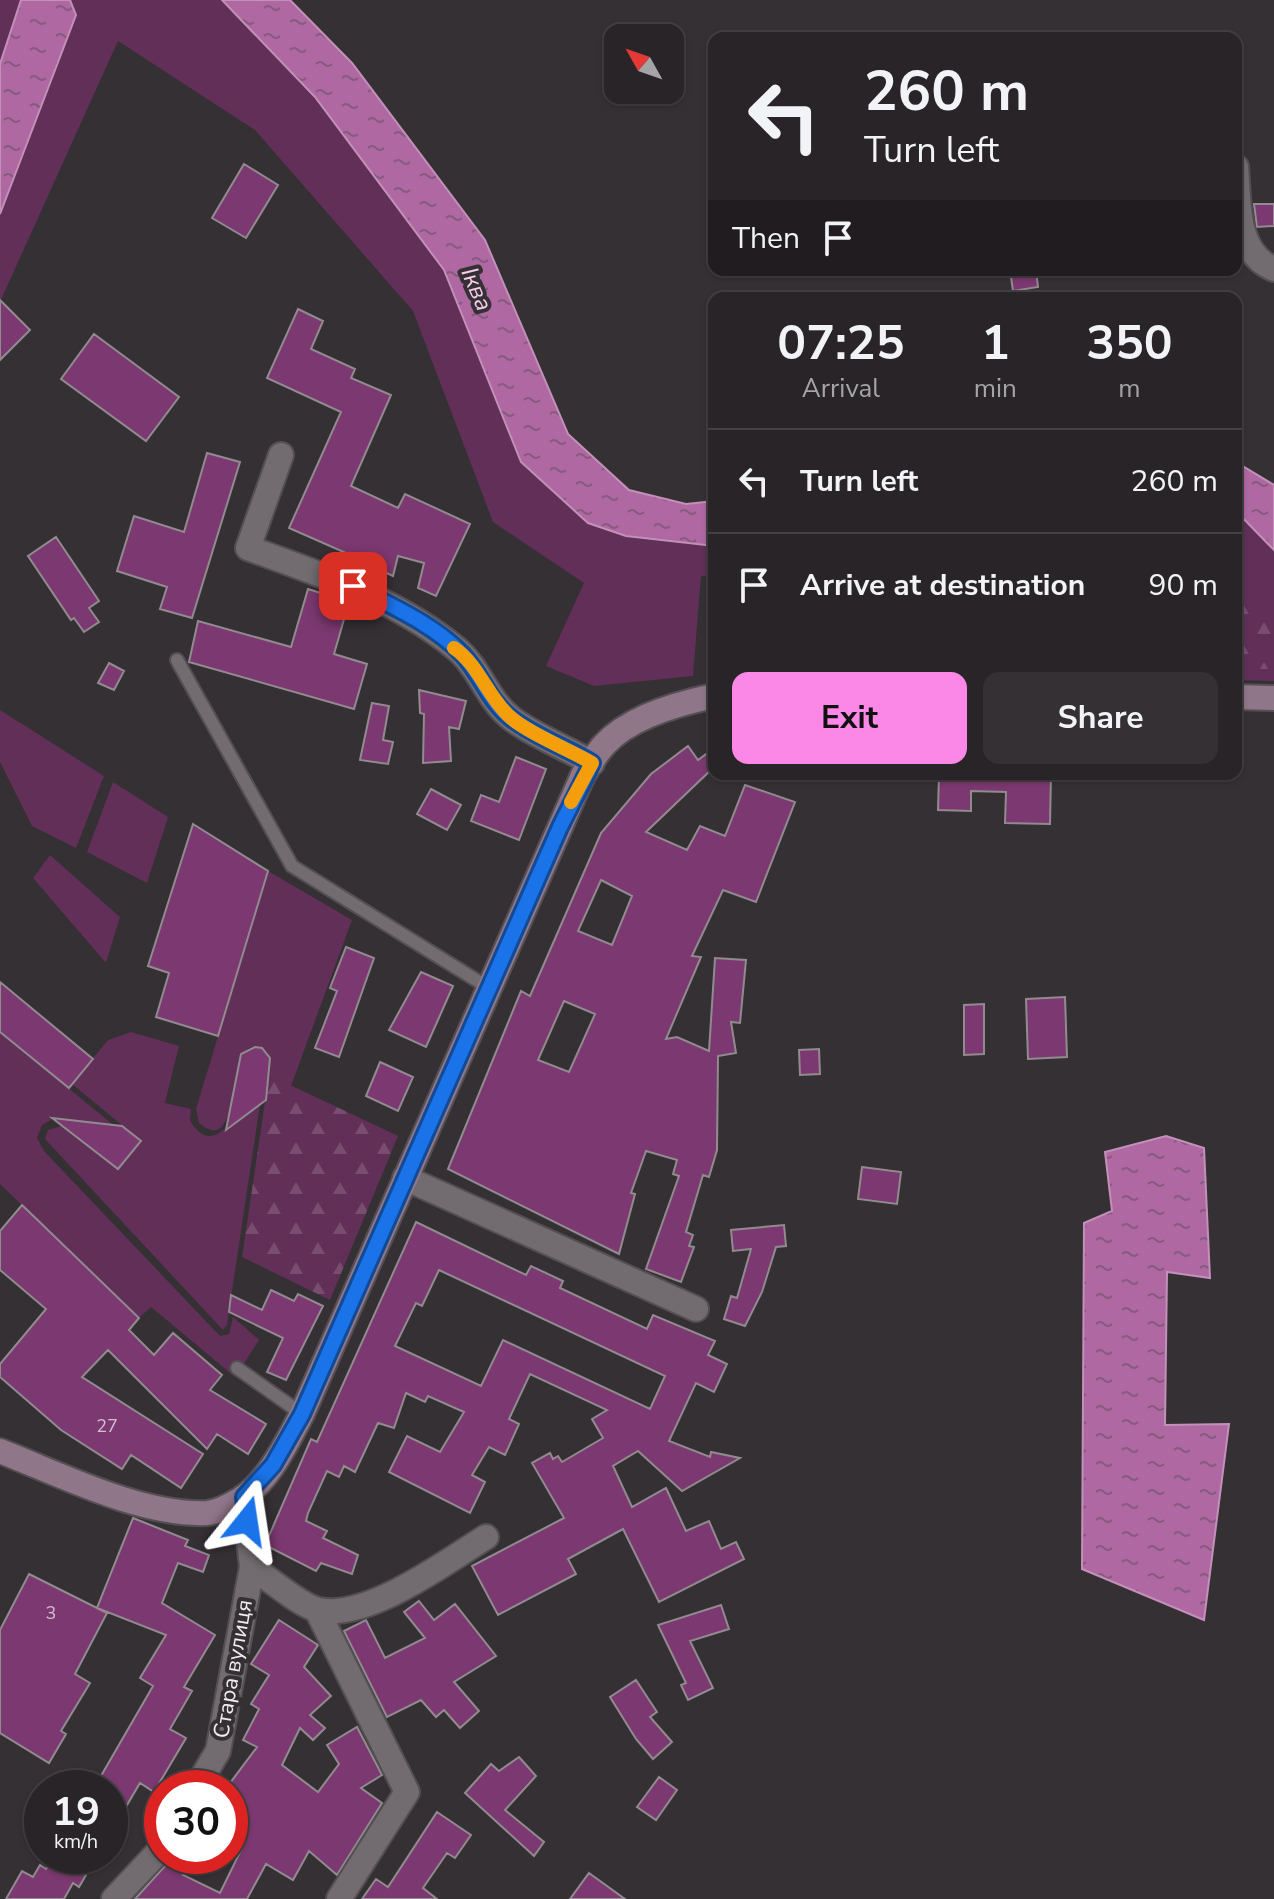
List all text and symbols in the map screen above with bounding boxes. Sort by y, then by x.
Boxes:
north arrow [604,24,684,104]
map controls [604,24,684,104]
text: 260 m [864,53,1029,130]
icon: left [732,64,836,168]
text: Turn left [864,126,999,175]
icon: arrive [816,216,860,260]
text: Then [732,218,800,259]
water label: Іква [454,262,500,316]
text: 07:25 [777,310,904,376]
text: 1 [981,310,1010,376]
text: 350 [1086,310,1173,376]
text: Arrival [802,371,880,406]
text: min [974,371,1017,406]
text: m [1118,371,1141,406]
icon: left [732,459,776,503]
text: Turn left [800,461,918,502]
text: 260 m [1131,461,1218,502]
pin [319,552,387,620]
icon: arrive [732,563,776,607]
icon: arrive [331,564,375,608]
text: Arrive at destination [800,565,1085,606]
text: 90 m [1149,565,1218,606]
button: Exit [732,672,967,764]
button: Share [983,672,1218,764]
house number: 27 [96,1414,118,1438]
position arrow [205,1479,289,1563]
street label: Стара вулиця [206,1597,260,1741]
house number: 3 [46,1601,56,1625]
speed limit sign: 30 [144,1770,248,1874]
text: 19 [52,1785,100,1839]
text: km/h [54,1828,98,1855]

